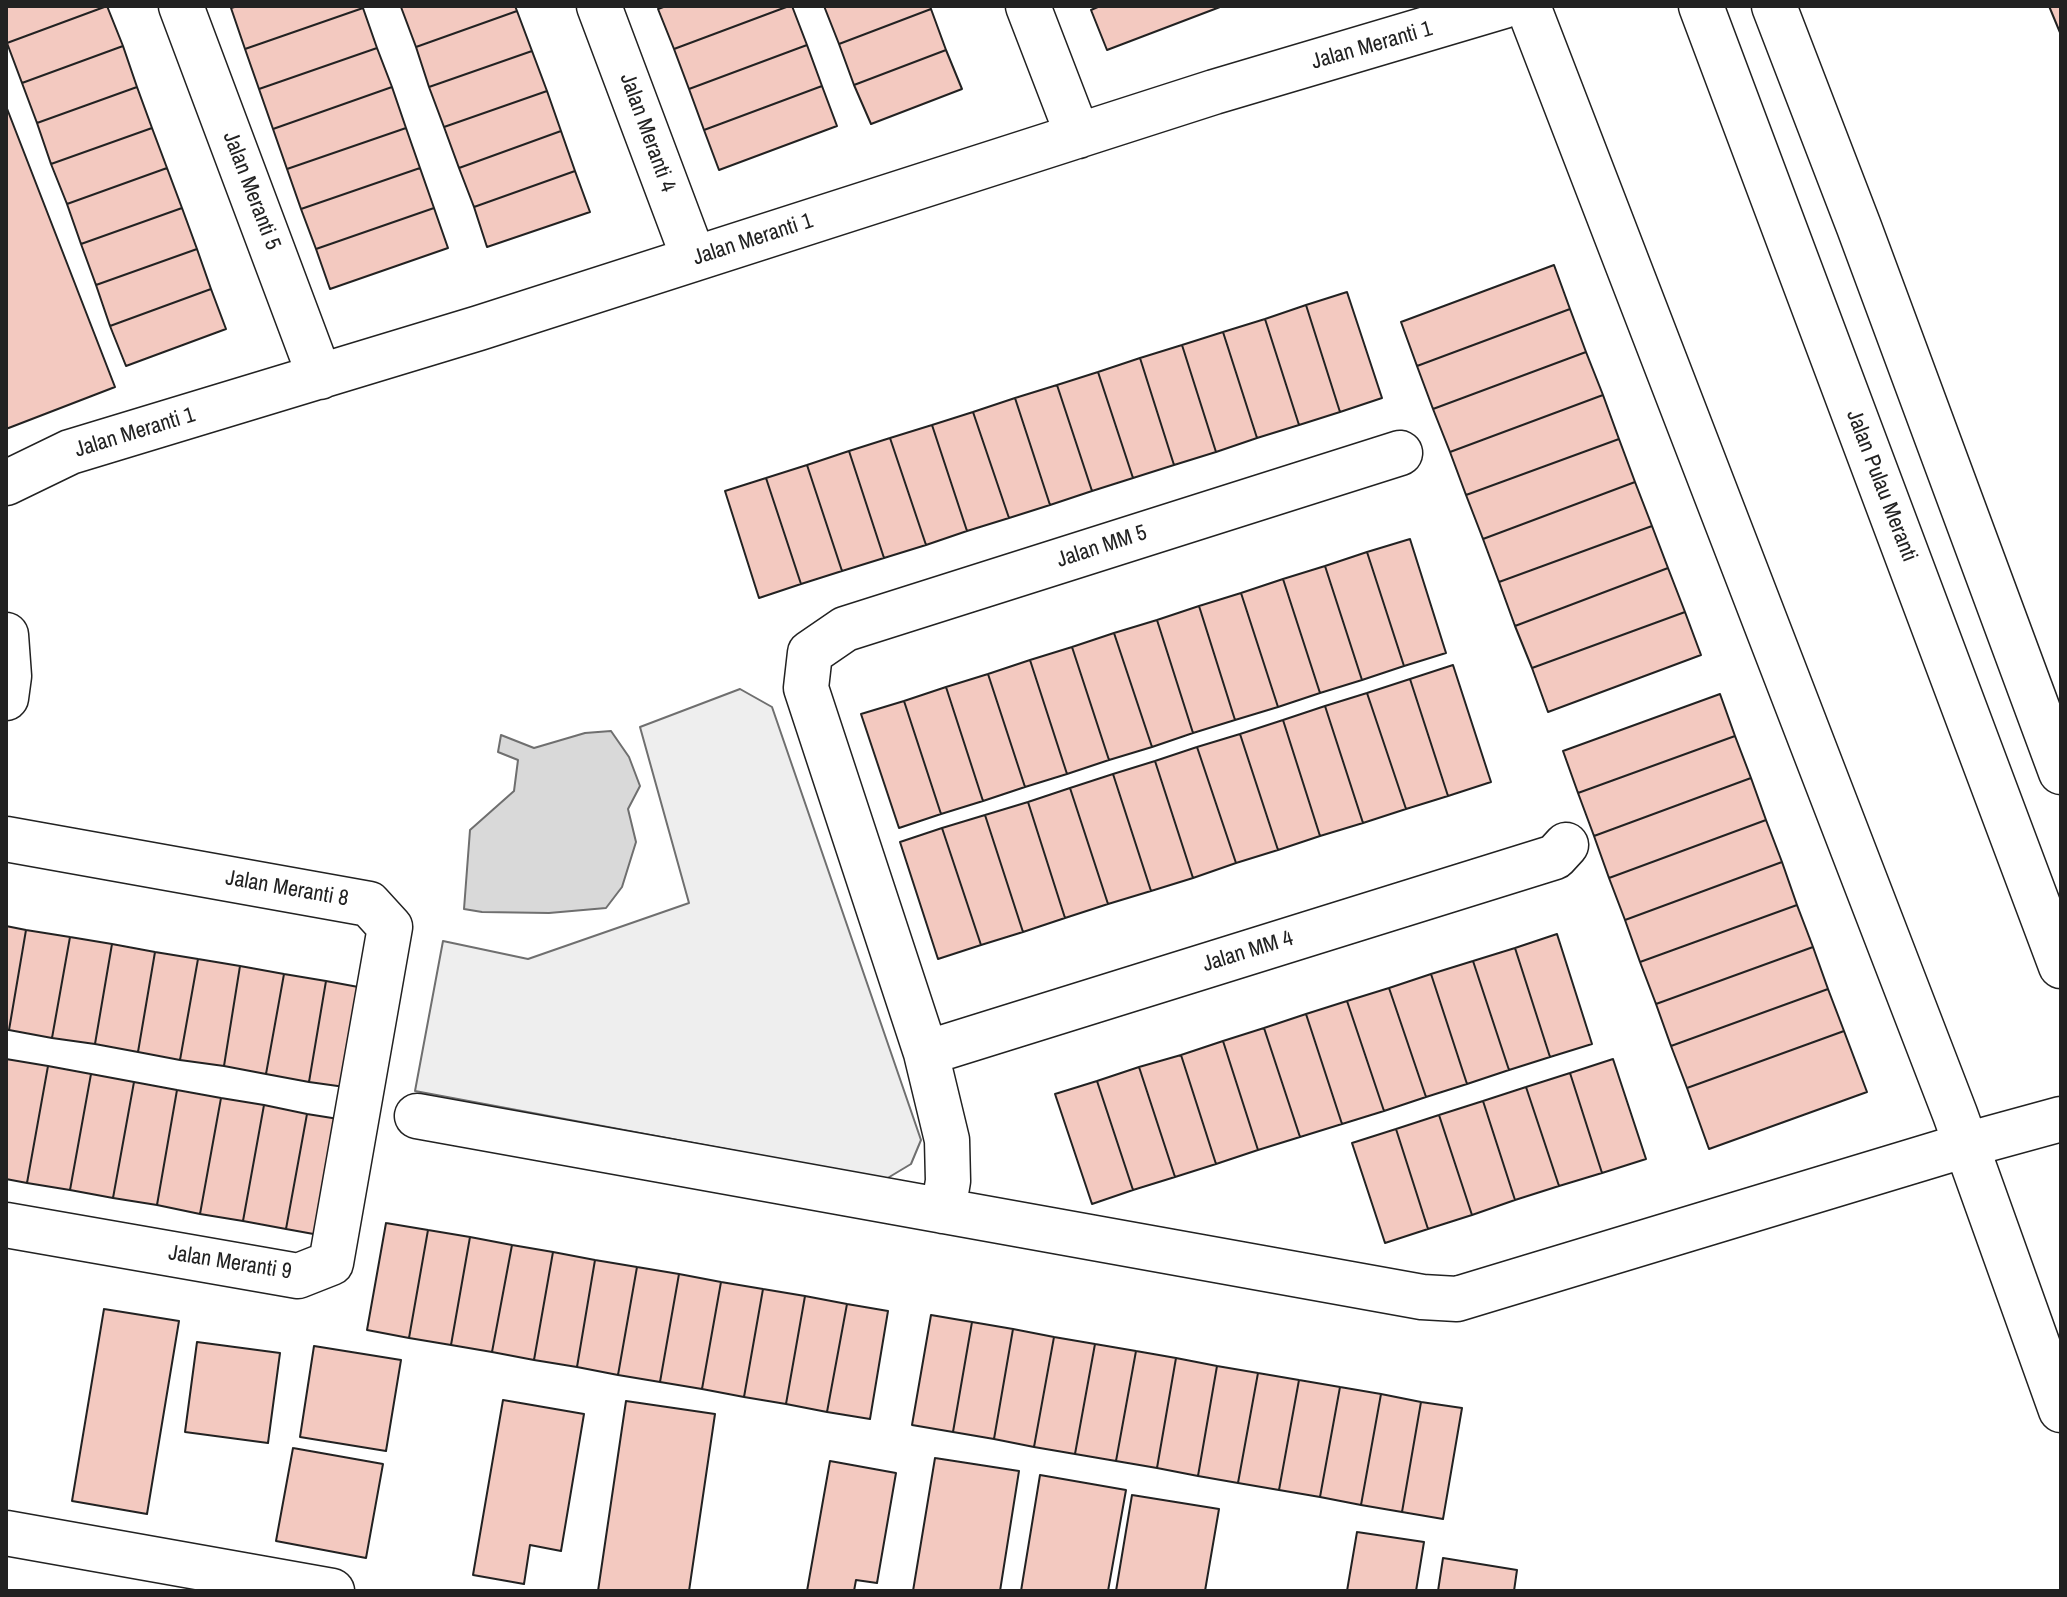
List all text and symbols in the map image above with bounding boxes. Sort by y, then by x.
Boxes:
street label: Jalan Meranti 1 [1309,16,1435,76]
street label: Jalan Meranti 4 [613,70,681,196]
street label: Jalan Meranti 5 [216,128,286,254]
street label: Jalan Meranti 1 [690,208,816,272]
street label: Jalan Meranti 1 [72,402,198,464]
street label: Jalan Pulau Meranti [1840,406,1922,566]
street label: Jalan MM 5 [1054,520,1150,574]
street label: Jalan Meranti 8 [223,865,351,913]
street label: Jalan MM 4 [1200,926,1296,978]
street label: Jalan Meranti 9 [167,1240,293,1286]

